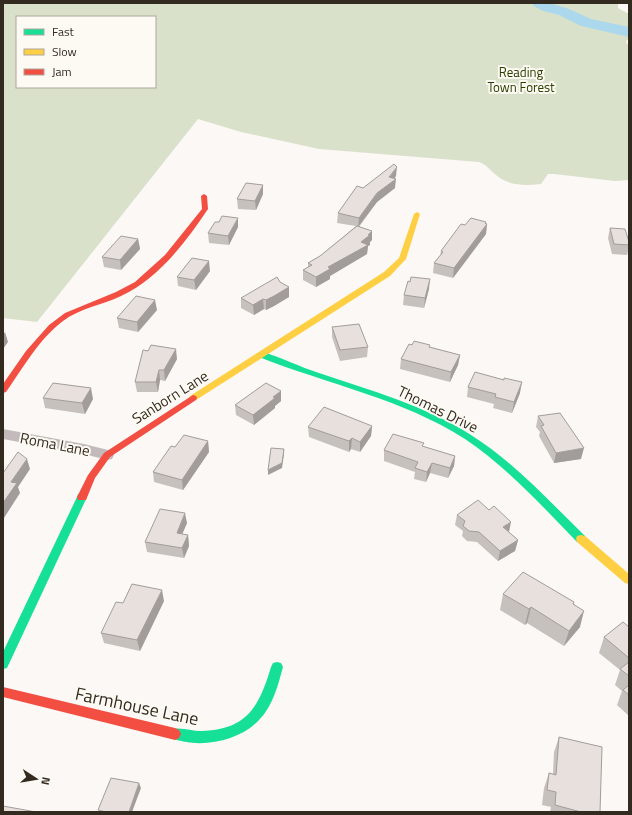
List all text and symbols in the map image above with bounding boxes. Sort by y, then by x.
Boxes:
legend [16,16,156,88]
text: Fast [52,22,75,41]
text: Slow [52,42,77,61]
text: Jam [52,62,72,81]
park label: Reading Town Forest [487,62,555,97]
street label: Sanborn Lane [127,364,213,430]
street label: Thomas Drive [394,380,482,438]
street label: Roma Lane [18,426,92,462]
street label: Farmhouse Lane [73,680,201,732]
north arrow [16,759,56,799]
text: N [37,776,54,786]

